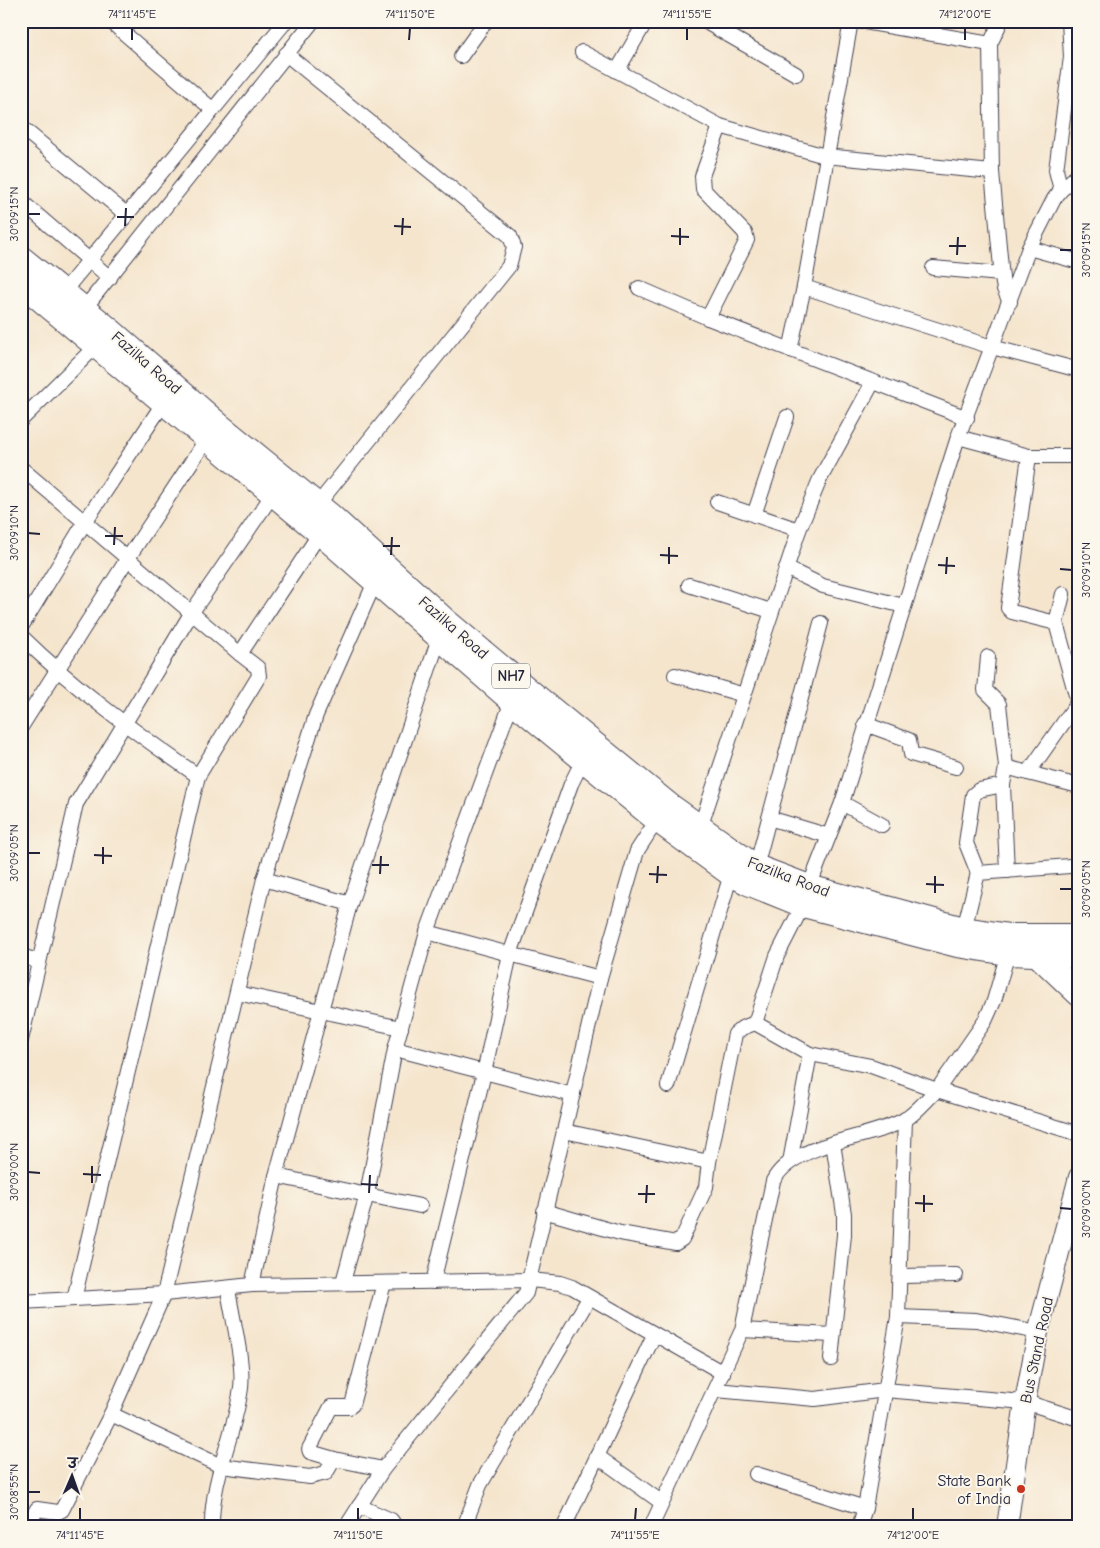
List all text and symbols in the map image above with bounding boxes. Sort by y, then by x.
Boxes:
text: 74°11'45"E [108,7,156,21]
text: 74°11'50"E [385,7,435,21]
text: 74°11'55"E [663,7,711,21]
text: 74°12'00"E [939,7,991,21]
text: 30°09'15"N [7,187,21,241]
text: 30°09'15"N [1079,223,1093,277]
street label: Fazilka Road [108,328,185,398]
text: 30°09'10"N [7,505,21,561]
text: 30°09'10"N [1079,542,1093,598]
street label: Fazilka Road [415,593,492,663]
road number: NH7 [492,664,530,688]
text: 30°09'05"N [7,824,21,882]
street label: Fazilka Road [745,853,832,901]
text: 30°09'05"N [1079,860,1093,918]
text: 30°09'00"N [7,1143,21,1201]
text: 30°09'00"N [1079,1180,1093,1238]
street label: Bus Stand Road [1017,1295,1057,1405]
north arrow [48,1450,98,1500]
text: उ [65,1455,79,1472]
text: 30°08'55"N [7,1464,21,1520]
place label: State Bank of India [938,1472,1011,1508]
marker: State Bank of India [1015,1483,1027,1495]
text: 74°11'45"E [56,1528,104,1542]
text: 74°11'50"E [333,1528,383,1542]
text: 74°11'55"E [611,1528,659,1542]
text: 74°12'00"E [887,1528,939,1542]

